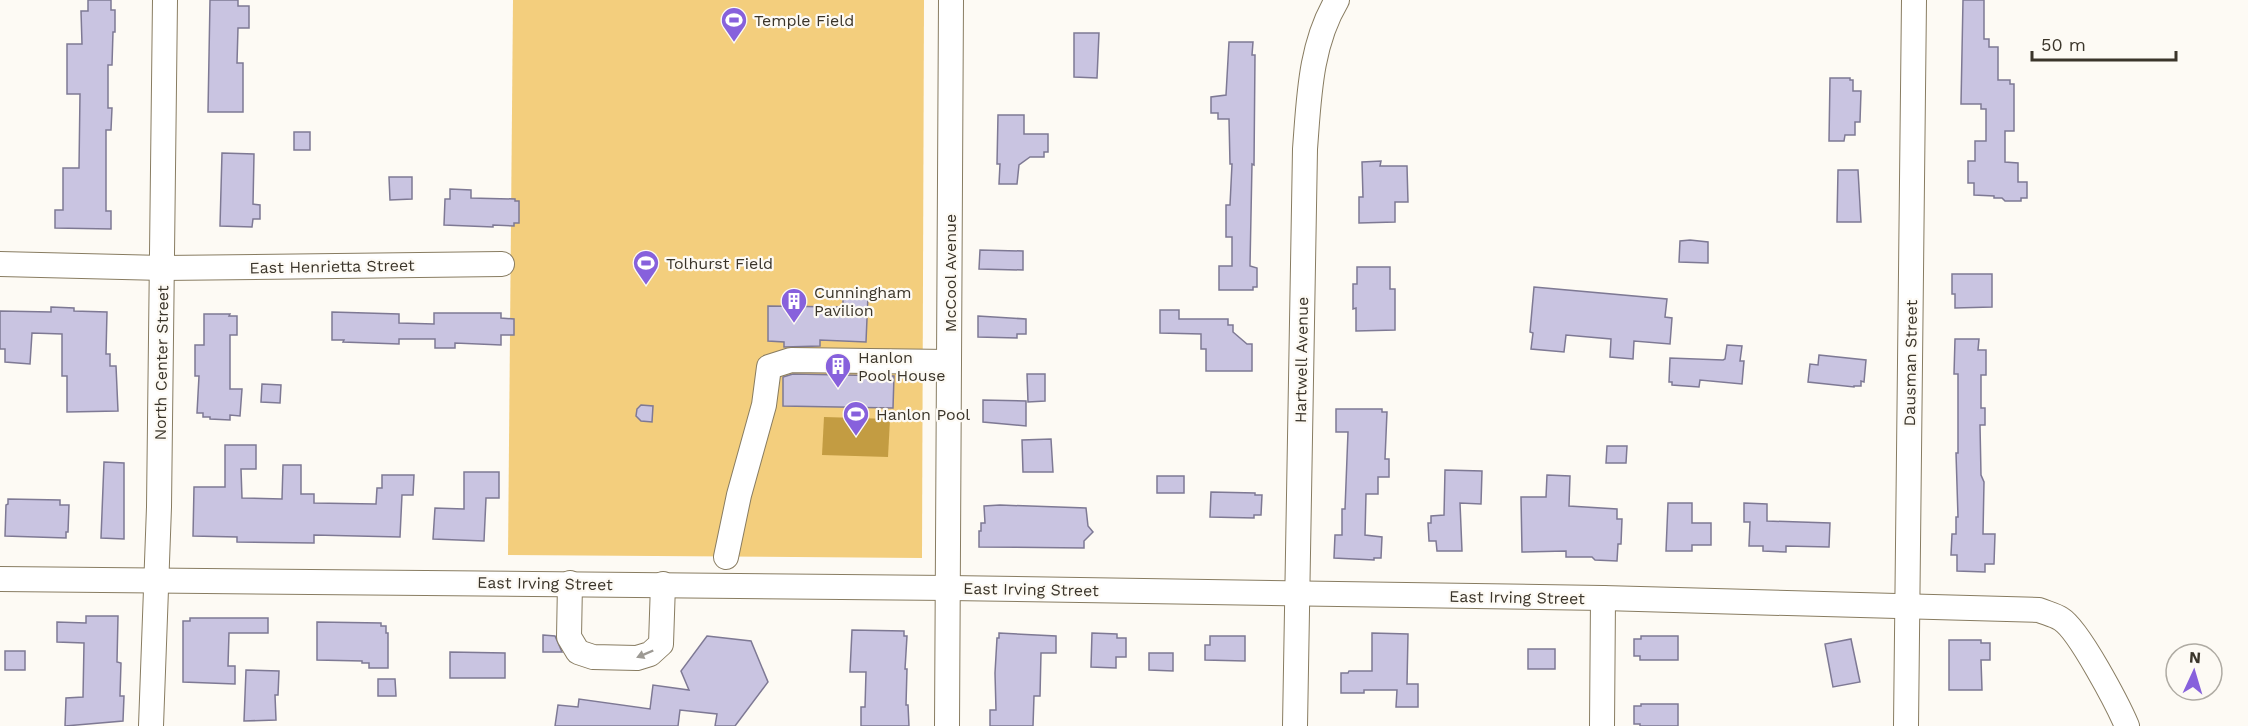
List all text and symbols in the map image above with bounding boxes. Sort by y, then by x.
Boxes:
sports icon: Temple Field [719,5,749,43]
place label: Temple Field [754,11,854,30]
scale bar [2032,24,2176,62]
text: 50 m [2041,34,2086,55]
street label: McCool Avenue [941,214,960,332]
sports icon: Tolhurst Field [631,248,661,286]
place label: Tolhurst Field [666,254,773,273]
street label: East Henrietta Street [249,256,415,277]
place label: Cunningham Pavilion [814,283,912,320]
street label: North Center Street [151,285,172,441]
building icon: Cunningham Pavilion [779,286,809,324]
street label: Hartwell Avenue [1291,297,1312,423]
street label: Dausman Street [1900,299,1921,427]
place label: Hanlon Pool House [858,348,945,385]
building icon: Hanlon Pool House [823,351,853,389]
sports icon: Hanlon Pool [841,399,871,437]
place label: Hanlon Pool [876,405,970,424]
street label: East Irving Street [477,573,613,594]
street label: East Irving Street [963,579,1099,600]
street label: East Irving Street [1449,587,1585,608]
north arrow [2164,642,2224,702]
text: N [2188,648,2202,667]
one-way arrow [636,649,654,659]

